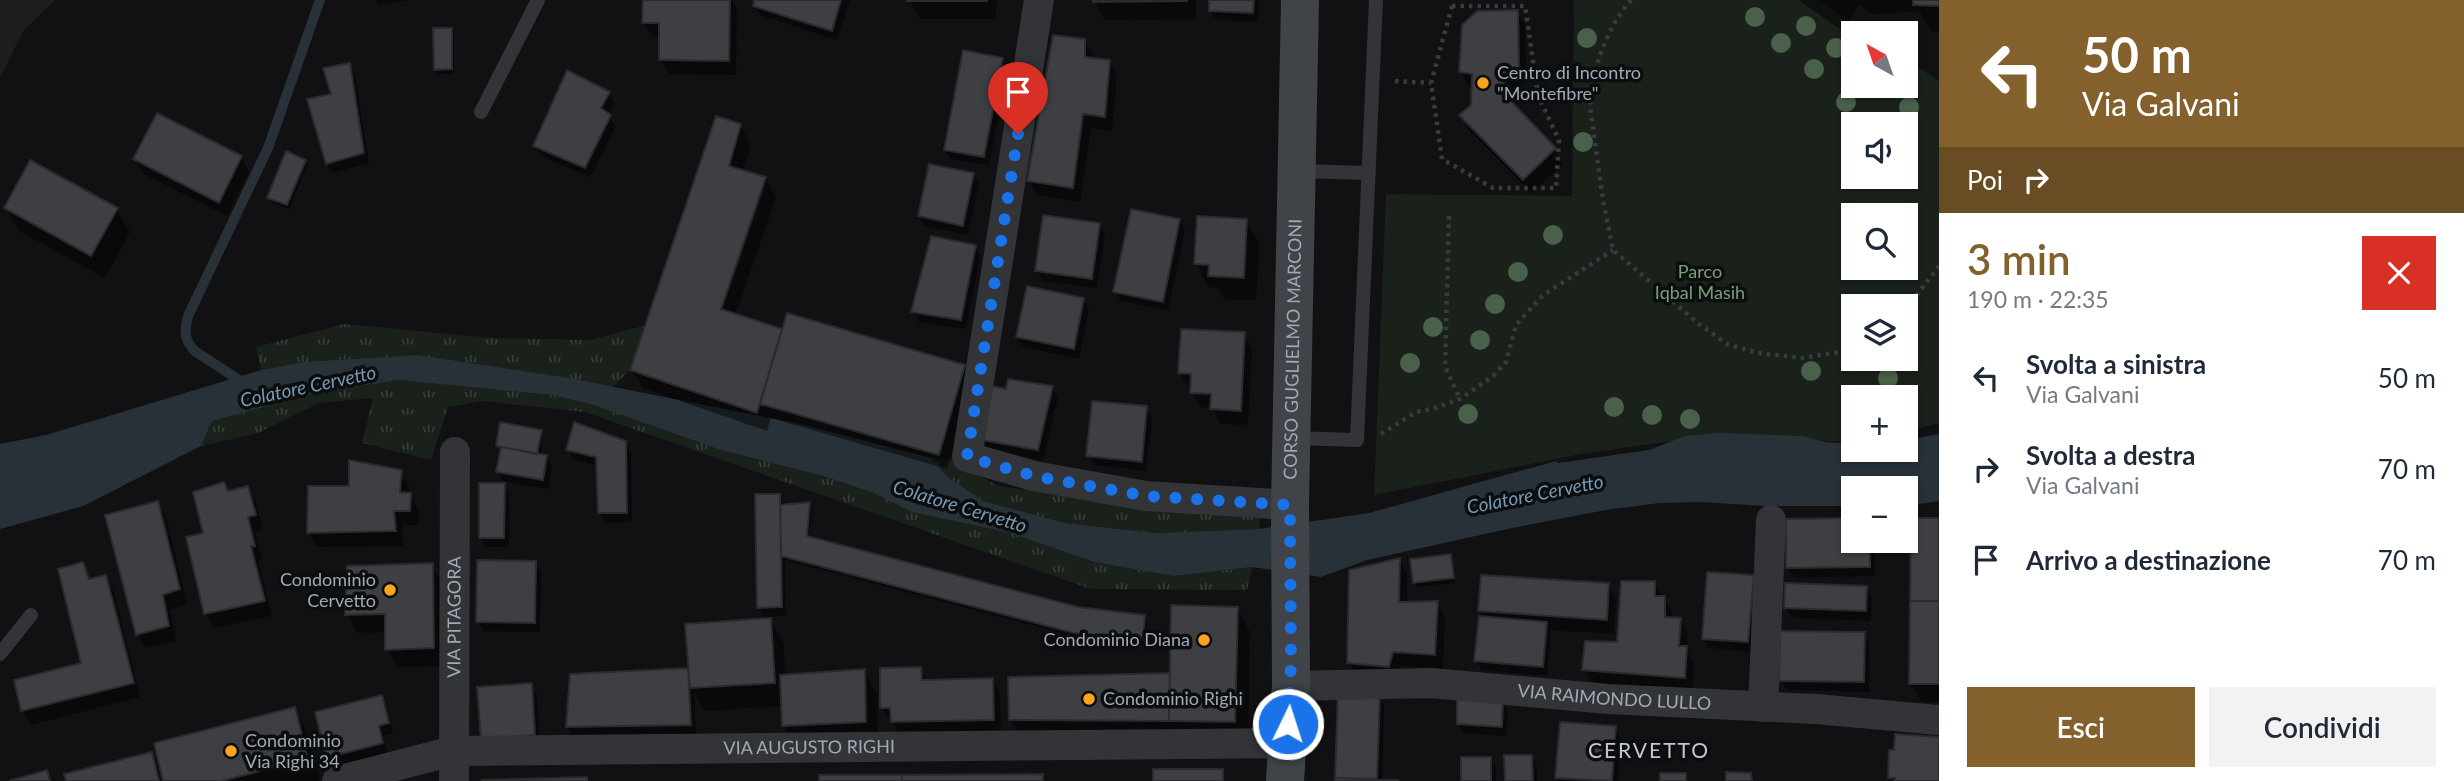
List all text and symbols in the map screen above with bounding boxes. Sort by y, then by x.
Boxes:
north arrow [1841,21,1918,98]
map controls [1841,21,1918,553]
text: 50 m [2082,25,2192,83]
icon: left [1967,28,2058,119]
place label: Centro di Incontro "Montefibre" [1497,61,1641,104]
pin [988,62,1048,134]
icon: arrive [999,73,1037,111]
marker: Centro di Incontro "Montefibre" [1475,75,1491,91]
text: Via Galvani [2082,84,2240,123]
button: sound [1841,112,1918,189]
icon: right [2017,161,2055,199]
text: Poi [1967,164,2003,196]
button: search [1841,203,1918,280]
street label: CORSO GUGLIELMO MARCONI [1279,219,1306,480]
text: 3 min [1967,234,2071,284]
button: close [2362,236,2436,310]
park label: Parco Iqbal Masih [1655,260,1745,303]
text: 190 m · 22:35 [1967,285,2109,313]
button: layers [1841,294,1918,371]
text: Svolta a sinistra [2026,348,2206,380]
icon: left [1967,359,2005,397]
water label: Colatore Cervetto [238,360,378,411]
text: 50 m [2378,362,2436,394]
text: Via Galvani [2026,380,2139,408]
button: + [1841,385,1918,462]
text: Svolta a destra [2026,439,2196,471]
icon: right [1967,450,2005,488]
text: 70 m [2378,453,2436,485]
water label: Colatore Cervetto [1465,469,1605,518]
text: Via Galvani [2026,471,2139,499]
water label: Colatore Cervetto [890,474,1030,537]
button: − [1841,476,1918,553]
icon: arrive [1967,541,2005,579]
text: Arrivo a destinazione [2026,544,2271,576]
text: 70 m [2378,544,2436,576]
street label: VIA PITAGORA [442,555,465,678]
place label: Condominio Cervetto [280,568,376,611]
marker: Condominio Cervetto [382,582,398,598]
place label: Condominio Diana [1044,628,1190,650]
marker: Condominio Diana [1196,632,1212,648]
street label: VIA RAIMONDO LULLO [1517,679,1712,714]
place label: Condominio Righi [1103,687,1243,709]
position arrow [1251,687,1325,761]
button: Esci [1967,687,2195,767]
button: Condividi [2209,687,2436,767]
marker: Condominio Righi [1081,691,1097,707]
place label: Condominio Via Righi 34 [245,729,341,772]
street label: VIA AUGUSTO RIGHI [723,735,895,758]
district label: CERVETTO [1588,737,1710,762]
marker: Condominio Via Righi 34 [223,743,239,759]

